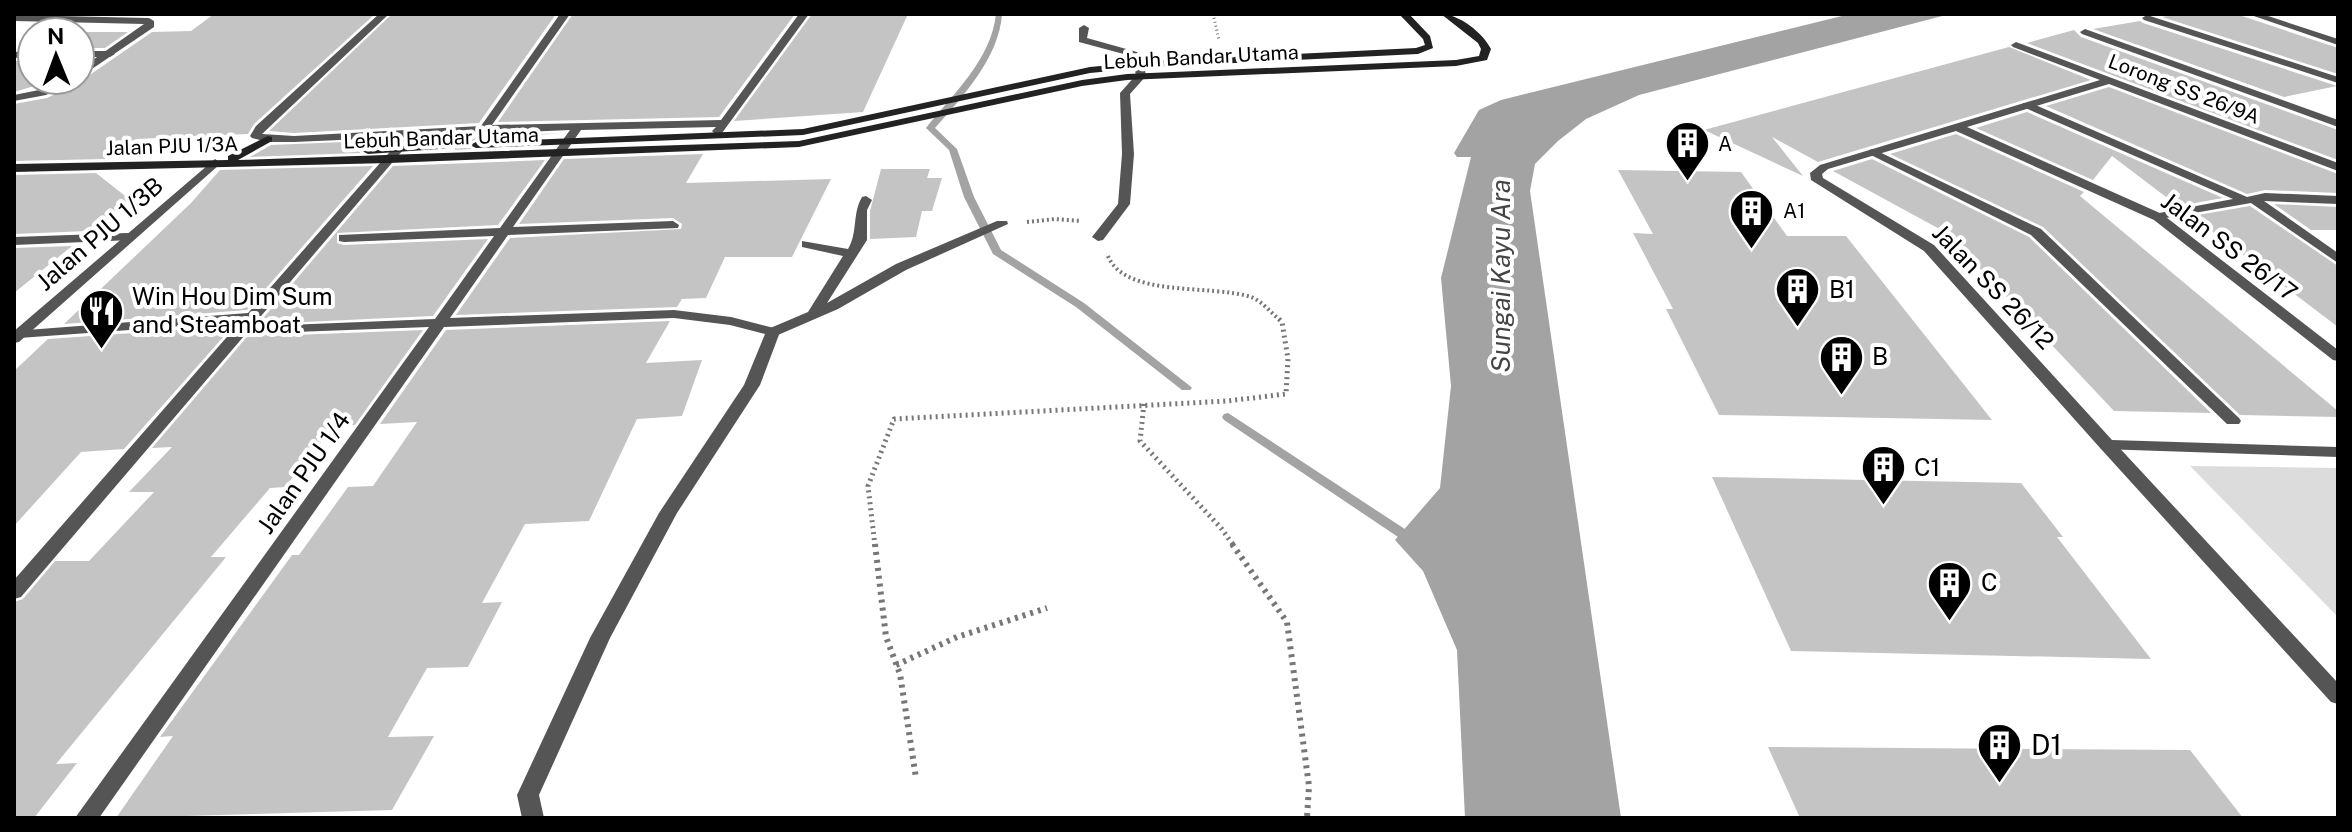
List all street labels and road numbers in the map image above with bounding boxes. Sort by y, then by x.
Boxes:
street label: Lebuh Bandar Utama [1103,40,1299,74]
street label: Lorong SS 26/9A [2105,49,2263,129]
street label: Lebuh Bandar Utama [343,123,539,153]
street label: Jalan PJU 1/3A [105,132,239,160]
street label: Jalan PJU 1/3B [31,171,168,296]
street label: Jalan SS 26/17 [2156,186,2303,306]
street label: Jalan SS 26/12 [1927,218,2060,355]
street label: Jalan PJU 1/4 [251,406,355,539]

